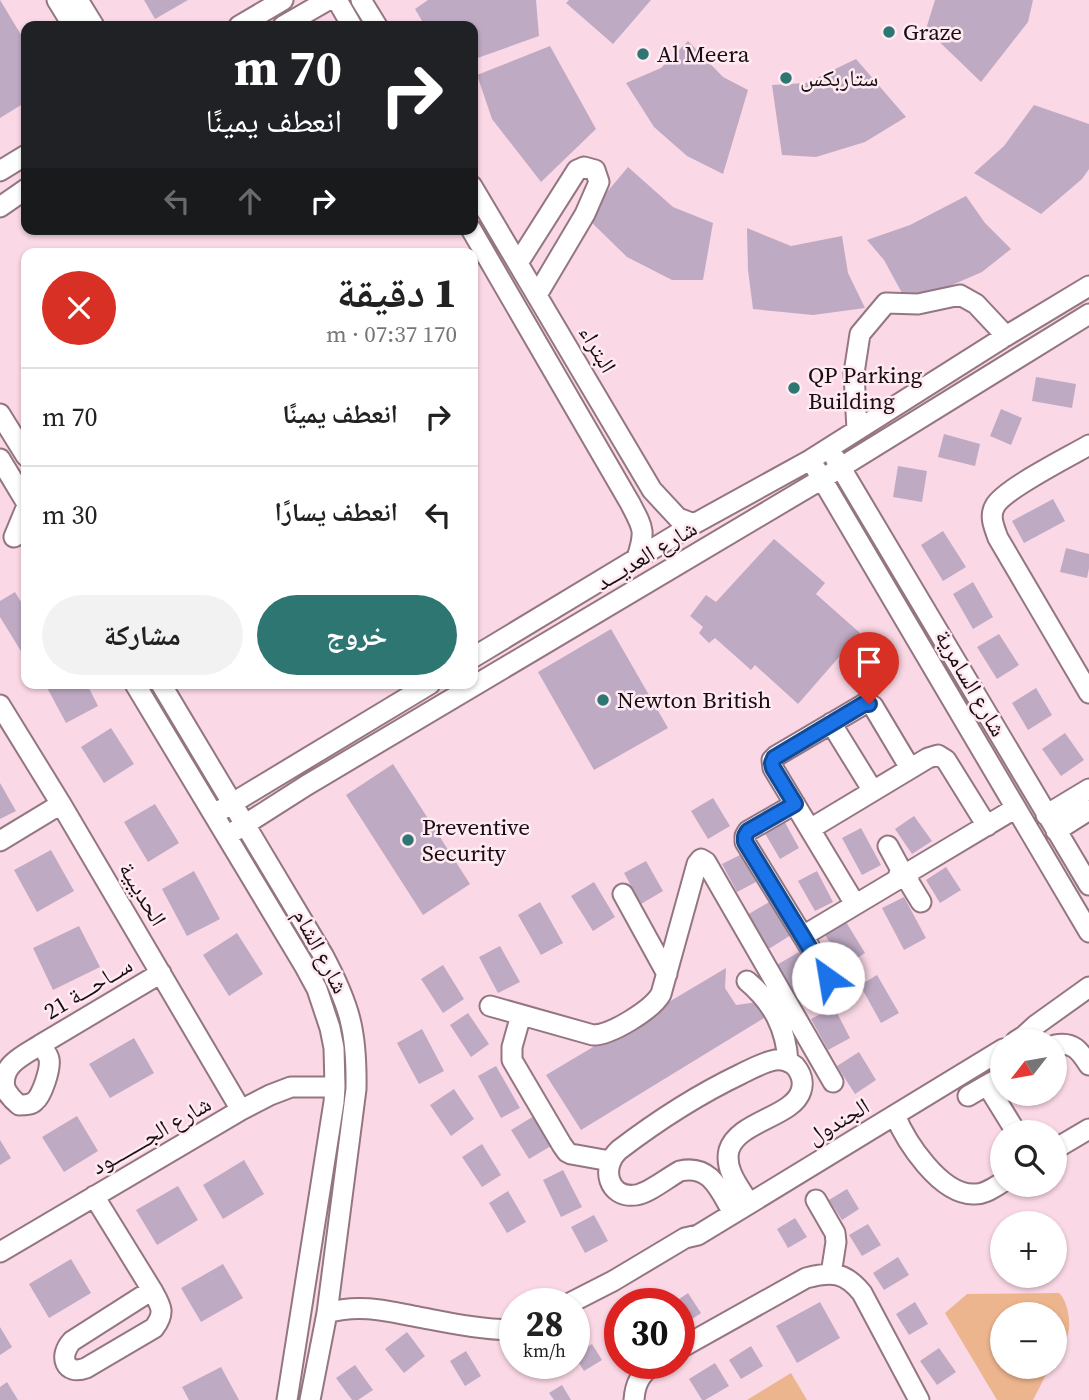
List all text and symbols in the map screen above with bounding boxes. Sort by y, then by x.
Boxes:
place label: Graze [903,16,962,48]
marker: Graze [881,24,897,40]
text: 70 m [234,34,342,101]
place label: Al Meera [657,38,750,70]
marker: Al Meera [635,46,651,62]
icon: right [366,49,457,140]
place label: ستاربكس [800,62,878,94]
marker: ستاربكس [778,70,794,86]
text: انعطف يمينًا [205,99,342,143]
icon: left [158,182,196,220]
icon: ahead [231,182,269,220]
icon: right [304,182,342,220]
text: 1 دقيقة [337,263,457,321]
button: close [42,271,116,345]
text: 170 m · 07:37 [326,318,457,350]
street label: البتراء [572,319,624,379]
place label: QP Parking Building [808,359,923,417]
marker: QP Parking Building [786,380,802,396]
text: انعطف يمينًا [282,396,398,432]
icon: right [419,398,457,436]
text: 70 m [42,399,98,435]
text: انعطف يسارًا [275,494,398,530]
icon: left [419,496,457,534]
text: 30 m [42,497,98,533]
street label: شارع العديـــد [589,512,703,598]
button: مشاركة [42,595,243,675]
button: خروج [257,595,457,675]
street label: شارع السامرية [927,624,1015,742]
pin [839,632,899,704]
icon: arrive [850,643,888,681]
place label: Newton British [617,684,771,716]
marker: Newton British [595,692,611,708]
place label: Preventive Security [422,811,530,869]
marker: Preventive Security [400,832,416,848]
street label: الحديبية [111,856,175,932]
street label: شارع الشام [285,903,357,999]
position arrow [791,941,865,1015]
street label: ســاحـــة 21 [38,949,138,1027]
north arrow [990,1029,1068,1106]
map controls [990,1029,1067,1379]
street label: شارع الجــــــــود [85,1088,217,1182]
street label: الجندول [801,1090,875,1152]
button: search [990,1120,1067,1197]
button: + [990,1211,1067,1288]
speed limit sign: 30 [604,1288,695,1379]
text: 28 [526,1300,563,1348]
button: − [990,1302,1067,1379]
text: km/h [523,1338,566,1363]

